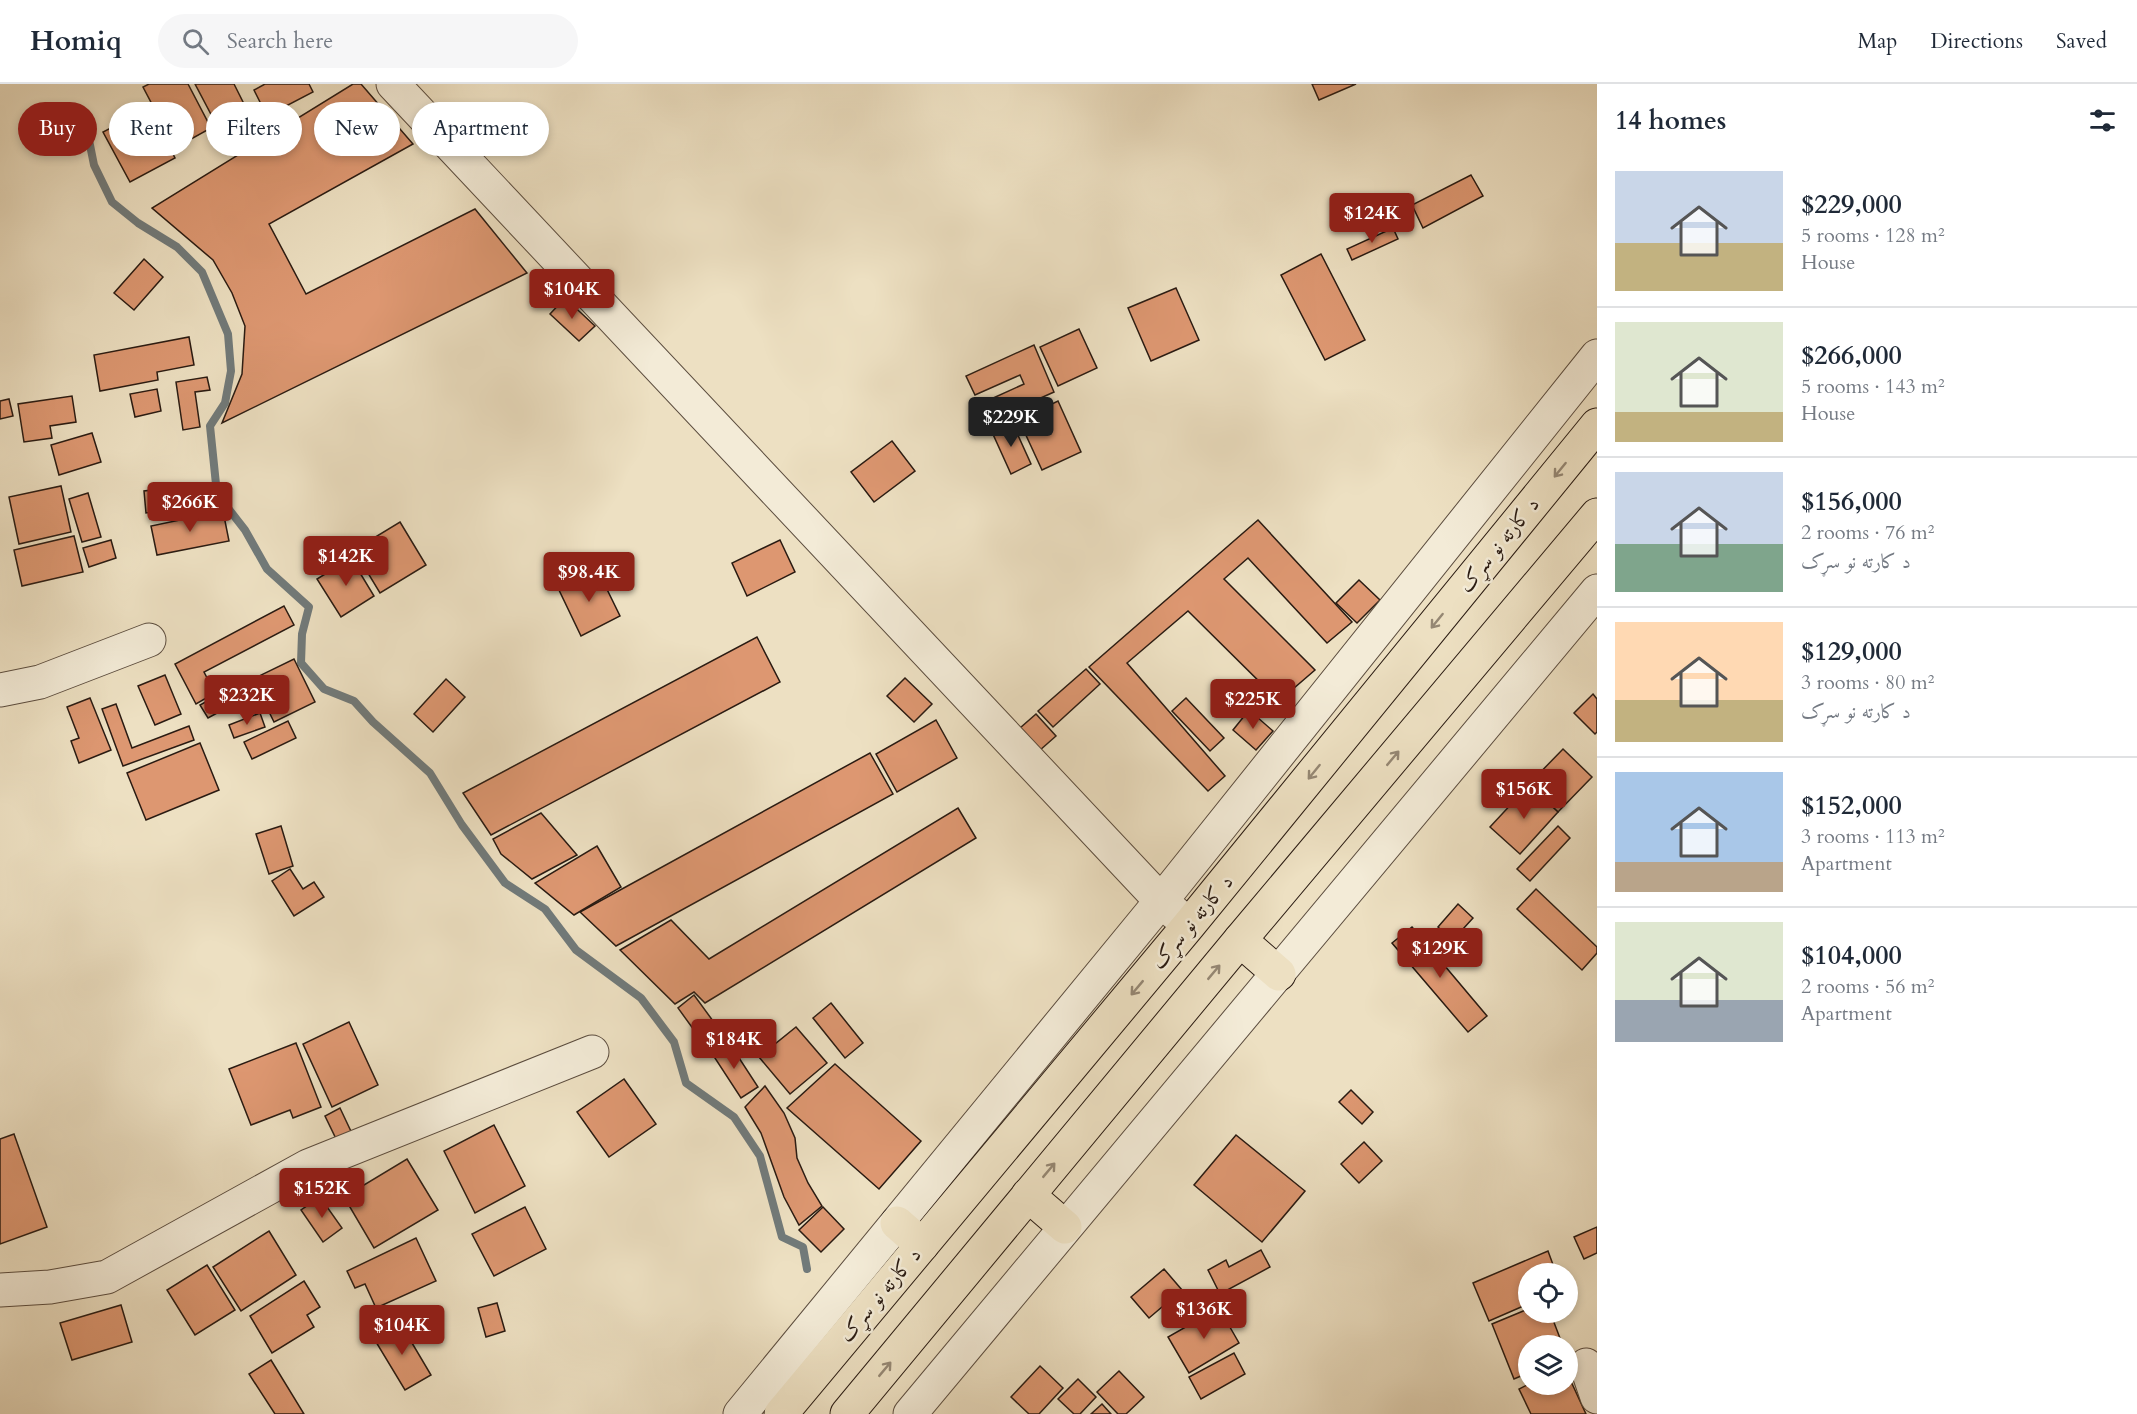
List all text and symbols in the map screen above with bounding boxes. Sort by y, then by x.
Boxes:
search box [158,14,578,68]
text: Homiq [30,22,122,60]
icon: search [179,25,212,58]
text: Search here [227,26,333,56]
text: Map [1857,27,1897,56]
text: Directions [1930,27,2023,56]
text: Saved [2056,27,2107,56]
chip: Buy [18,102,97,156]
chip: Rent [109,102,194,156]
chip: Filters [206,102,302,156]
chip: New [314,102,400,156]
chip: Apartment [412,102,549,156]
text: 14 homes [1615,103,1726,138]
icon: filters [2086,104,2119,137]
text: $229,000 [1801,187,1902,222]
pin: $124K [1330,193,1414,244]
icon: home [1663,195,1735,267]
text: $124K [1343,199,1401,226]
text: 5 rooms · 128 m² [1801,222,1945,249]
text: House [1801,249,1855,276]
pin: $104K [530,269,614,320]
text: $104K [543,275,601,302]
text: $266,000 [1801,338,1902,373]
icon: home [1663,346,1735,418]
text: 5 rooms · 143 m² [1801,373,1945,400]
pin: $229K [969,397,1053,448]
text: House [1801,400,1855,427]
text: $229K [982,403,1040,430]
one-way arrow [1553,462,1567,477]
pin: $266K [148,482,232,533]
text: $156,000 [1801,484,1902,519]
text: $266K [161,488,219,515]
street label: د کارته نو سړک [1451,491,1547,600]
icon: home [1663,496,1735,568]
text: 2 rooms · 76 m² [1801,519,1934,546]
pin: $142K [304,536,388,587]
text: $142K [317,542,375,569]
text: د کارته نو سړک [1801,548,1911,575]
pin: $98.4K [540,552,638,603]
text: $98.4K [558,558,620,585]
one-way arrow [1430,613,1444,628]
text: $129,000 [1801,634,1902,669]
icon: home [1663,646,1735,718]
text: 3 rooms · 80 m² [1801,669,1934,696]
pin: $232K [205,675,289,726]
pin: $225K [1211,679,1295,730]
text: $232K [218,681,276,708]
text: $225K [1224,685,1282,712]
text: د کارته نو سړک [1801,698,1911,725]
one-way arrow [1386,751,1400,766]
one-way arrow [1307,764,1320,780]
pin: $156K [1482,769,1566,820]
text: $156K [1495,775,1553,802]
text: $152,000 [1801,788,1902,823]
icon: home [1663,796,1735,868]
text: 3 rooms · 113 m² [1801,823,1945,850]
text: Apartment [1801,850,1892,877]
street label: د کارته نو سړک [1144,869,1241,976]
pin: $129K [1398,928,1482,979]
text: $129K [1411,934,1469,961]
text: $104,000 [1801,938,1902,973]
icon: home [1663,946,1735,1018]
one-way arrow [1207,964,1220,980]
text: 2 rooms · 56 m² [1801,973,1934,1000]
one-way arrow [1130,980,1144,995]
text: Apartment [1801,1000,1892,1027]
pin: $184K [692,1019,776,1070]
text: $184K [705,1025,763,1052]
one-way arrow [1043,1162,1056,1178]
pin: $152K [280,1168,364,1219]
text: $152K [293,1174,351,1201]
street label: د کارته نو سړک [832,1242,929,1349]
map controls [1518,1263,1578,1395]
button: locate [1518,1263,1578,1323]
pin: $136K [1162,1289,1246,1340]
text: $136K [1175,1295,1233,1322]
pin: $104K [360,1305,444,1356]
text: $104K [373,1311,431,1338]
button: layers [1518,1335,1578,1395]
one-way arrow [878,1361,891,1377]

